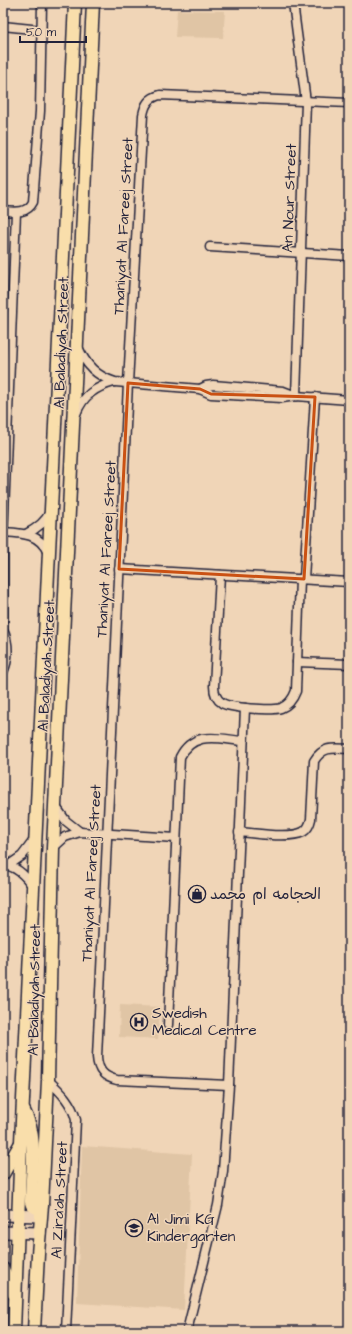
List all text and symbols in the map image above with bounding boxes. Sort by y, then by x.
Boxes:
scale bar [20,18,86,44]
text: 50 m [26,24,57,41]
street label: Thaniyat Al Fareej Street [108,137,140,315]
street label: An Nour Street [277,143,302,253]
street label: Al Baladiyah Street [49,277,75,409]
street label: Thaniyat Al Fareej Street [91,460,123,638]
street label: Al Baladiyah Street [33,600,61,732]
street label: Thaniyat Al Fareej Street [76,784,108,962]
shop icon: الحجامه ام محمد [187,884,207,904]
place label: الحجامه ام محمد [210,884,321,905]
street label: Al Baladiyah Street [23,924,47,1056]
place label: Swedish Medical Centre [152,1003,257,1041]
hospital icon: Swedish Medical Centre [129,1012,149,1032]
street label: Al Zira'ah Street [46,1141,73,1259]
place label: Al Jimi KG Kindergarten [147,1209,236,1248]
school or university icon: Al Jimi KG Kindergarten [124,1218,144,1238]

